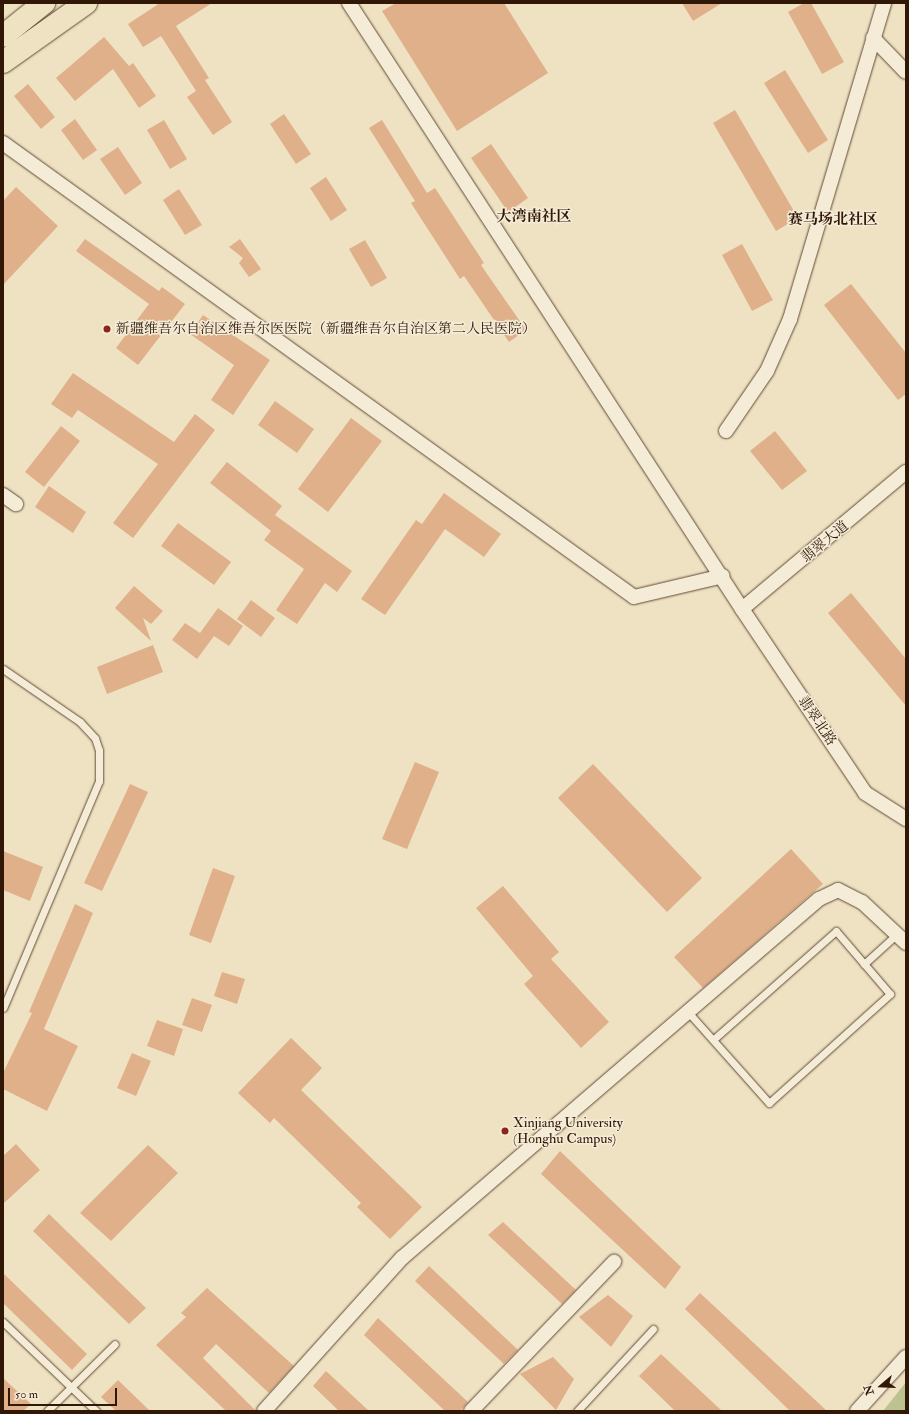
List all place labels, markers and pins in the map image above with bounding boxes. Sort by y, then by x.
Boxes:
place label: 新疆维吾尔自治区维吾尔医医院（新疆维吾尔自治区第二人民医院） [116,321,536,337]
marker: 新疆维吾尔自治区维吾尔医医院（新疆维吾尔自治区第二人民医院） [101,323,113,335]
place label: Xinjiang University (Honghu Campus) [513,1115,623,1148]
marker: Xinjiang University (Honghu Campus) [500,1126,510,1136]

